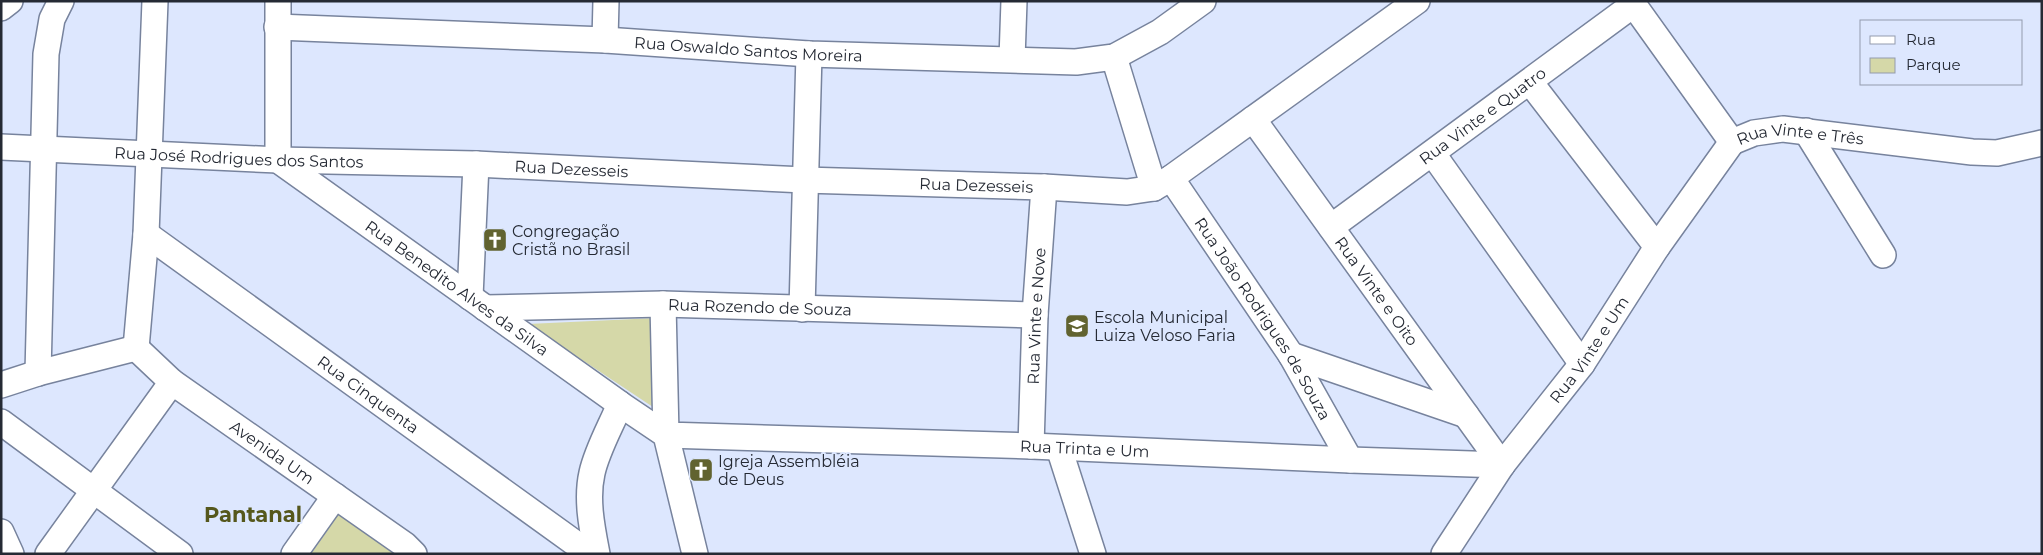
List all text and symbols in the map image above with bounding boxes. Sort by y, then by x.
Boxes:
legend [1860,20,2023,85]
text: Rua [1906,30,1936,49]
street label: Rua Oswaldo Santos Moreira [634,33,863,65]
text: Parque [1906,55,1961,74]
street label: Rua Vinte e Quatro [1415,63,1550,168]
street label: Rua Vinte e Três [1734,120,1865,149]
street label: Rua José Rodrigues dos Santos [114,143,364,171]
street label: Rua Dezesseis [514,156,629,181]
street label: Rua Dezesseis [919,174,1034,196]
street label: Rua João Rodrigues de Souza [1191,214,1335,423]
street label: Rua Benedito Alves da Silva [362,216,552,360]
place label: Congregação Cristã no Brasil [512,222,630,259]
church icon: Congregação Cristã no Brasil [482,227,508,253]
street label: Rua Vinte e Oito [1331,233,1422,349]
street label: Rua Vinte e Nove [1023,247,1049,385]
street label: Rua Vinte e Um [1545,293,1632,407]
street label: Rua Rozendo de Souza [668,295,852,319]
place label: Escola Municipal Luiza Veloso Faria [1094,308,1236,345]
school or university icon: Escola Municipal Luiza Veloso Faria [1064,313,1090,339]
street label: Rua Cinquenta [314,351,423,437]
street label: Avenida Um [227,416,318,488]
street label: Rua Trinta e Um [1020,436,1150,461]
place label: Igreja Assembléia de Deus [718,452,860,489]
church icon: Igreja Assembléia de Deus [688,457,714,483]
district label: Pantanal [204,502,302,527]

